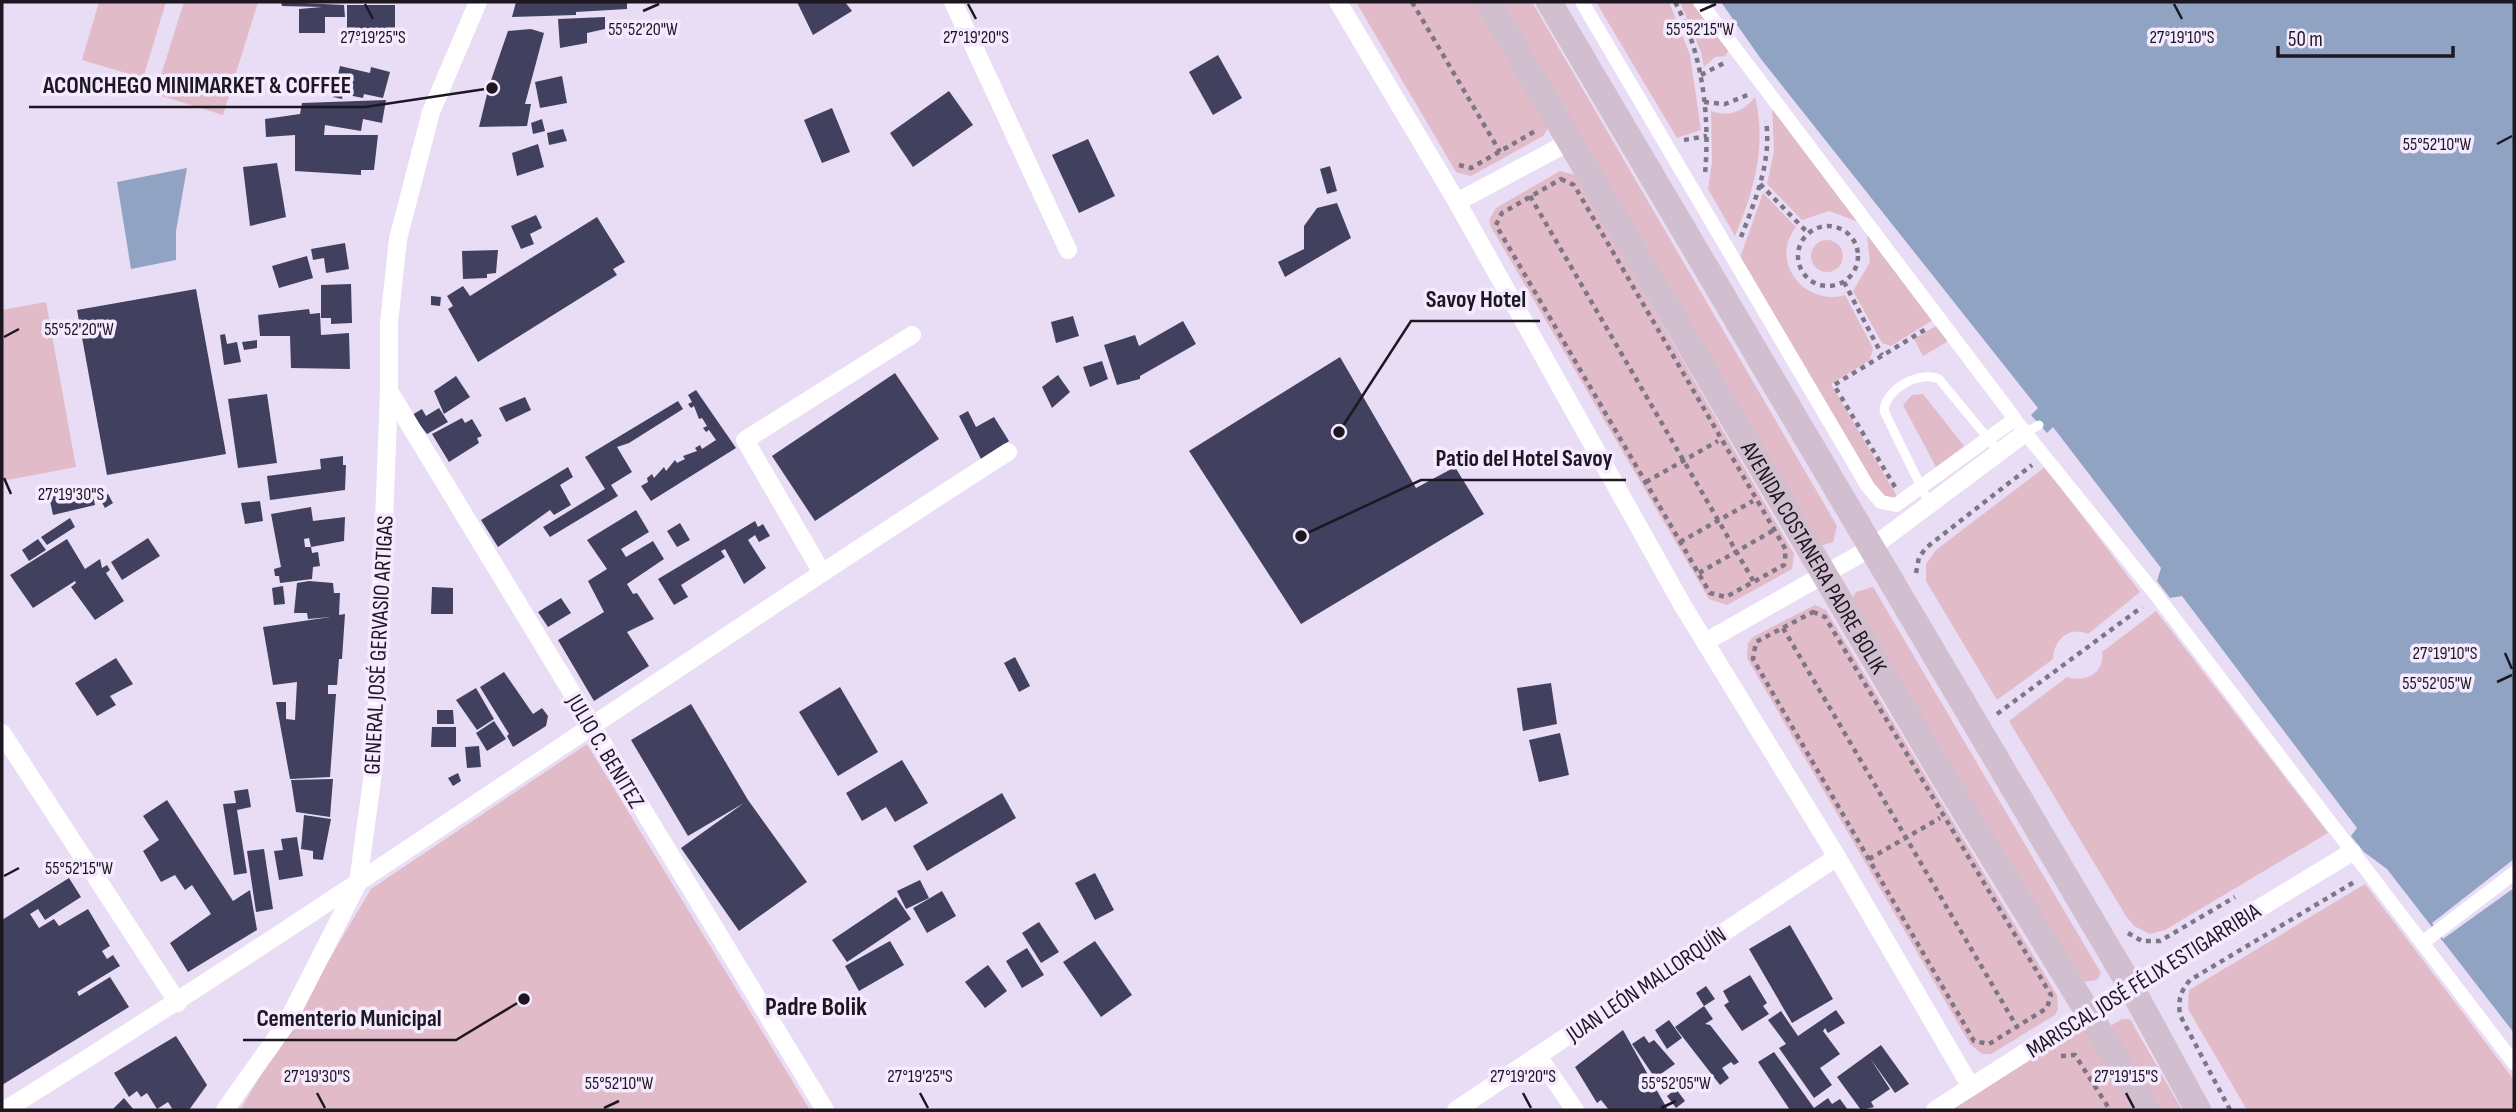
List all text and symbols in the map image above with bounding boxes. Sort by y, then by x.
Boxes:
scale bar [2278,14,2453,58]
text: 55°52'20"W [608,19,678,40]
text: 55°52'15"W [1666,19,1734,40]
text: 27°19'25"S [340,27,406,48]
text: 27°19'20"S [943,27,1009,48]
text: 27°19'10"S [2149,27,2215,48]
text: 50 m [2288,27,2323,52]
callout: ACONCHEGO MINIMARKET & COFFEE [29,62,365,107]
text: ACONCHEGO MINIMARKET & COFFEE [42,71,351,100]
text: 55°52'10"W [2403,134,2472,155]
callout: Savoy Hotel [1411,276,1540,321]
text: Savoy Hotel [1426,285,1526,314]
text: 55°52'20"W [44,319,114,340]
callout: Patio del Hotel Savoy [1421,435,1626,480]
street label: AVENIDA COSTANERA PADRE BOLIK [1734,436,1893,679]
text: Patio del Hotel Savoy [1435,444,1613,473]
text: 27°19'30"S [38,484,104,505]
street label: GENERAL JOSÉ GERVASIO ARTIGAS [358,515,400,775]
text: 27°19'10"S [2412,643,2478,664]
text: 55°52'05"W [2402,673,2472,694]
street label: JULIO C. BENITEZ [560,689,650,814]
text: 55°52'15"W [45,858,113,879]
street label: MARISCAL JOSÉ FÉLIX ESTIGARRIBIA [2021,897,2266,1064]
street label: JUAN LEÓN MALLORQUÍN [1561,921,1732,1049]
district label: Padre Bolik [765,992,867,1023]
callout: Cementerio Municipal [243,995,456,1040]
text: Cementerio Municipal [256,1004,442,1033]
text: 27°19'30"S [284,1066,350,1087]
text: 27°19'25"S [887,1066,953,1087]
text: 27°19'20"S [1490,1066,1556,1087]
text: 27°19'15"S [2094,1066,2158,1087]
text: 55°52'10"W [585,1073,654,1094]
text: 55°52'05"W [1641,1073,1711,1094]

